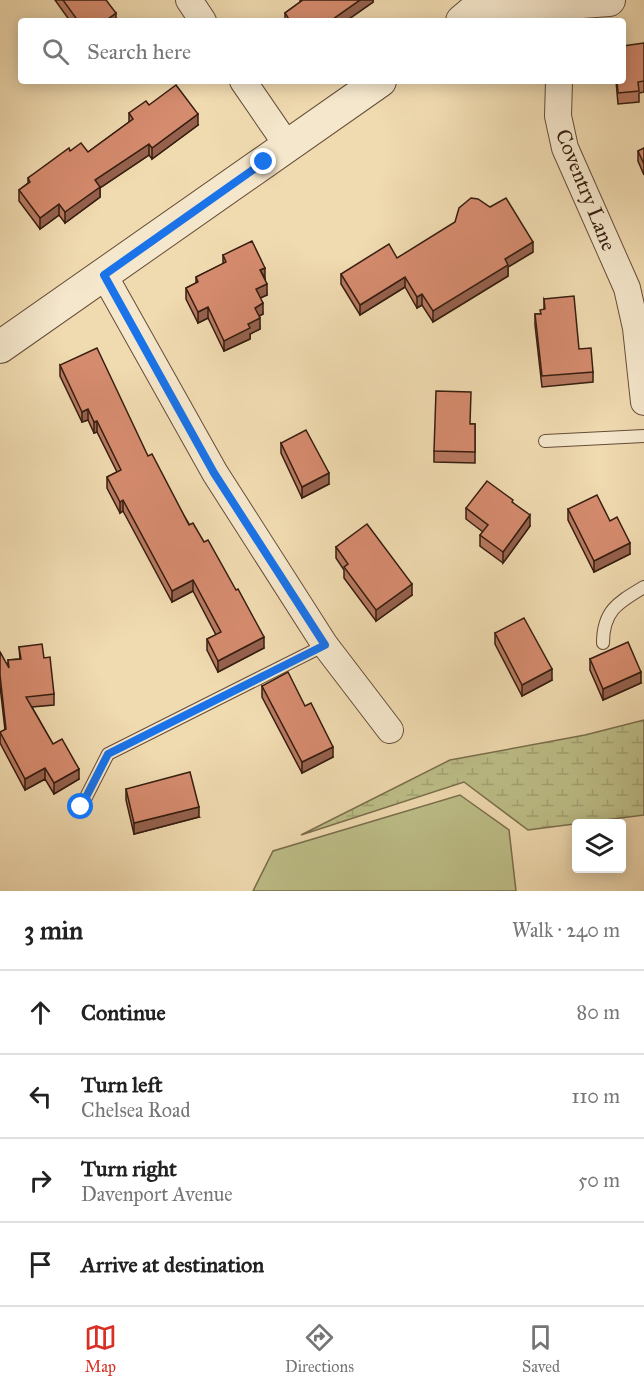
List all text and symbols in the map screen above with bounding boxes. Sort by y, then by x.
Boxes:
search box [18,18,626,84]
icon: search [39,35,72,68]
text: Search here [87,38,191,65]
street label: Coventry Lane [550,125,622,255]
route end [250,148,276,174]
route start [67,793,93,819]
map controls [572,819,626,873]
button: layers [572,819,626,873]
text: 3 min [24,914,83,946]
text: Walk · 240 m [512,918,620,942]
icon: ahead [24,996,57,1029]
text: Continue [81,999,166,1026]
text: 80 m [577,1000,620,1024]
text: Turn left [81,1071,163,1098]
icon: left [24,1080,57,1113]
text: 110 m [572,1084,620,1108]
text: Chelsea Road [81,1098,190,1122]
text: Turn right [81,1155,177,1182]
icon: right [24,1164,57,1197]
text: 50 m [578,1168,620,1192]
text: Davenport Avenue [81,1182,233,1206]
icon: arrive [24,1248,57,1281]
text: Arrive at destination [81,1251,264,1278]
tab: Map [84,1321,117,1376]
tab: Directions [285,1321,354,1376]
tab: Saved [522,1321,560,1376]

